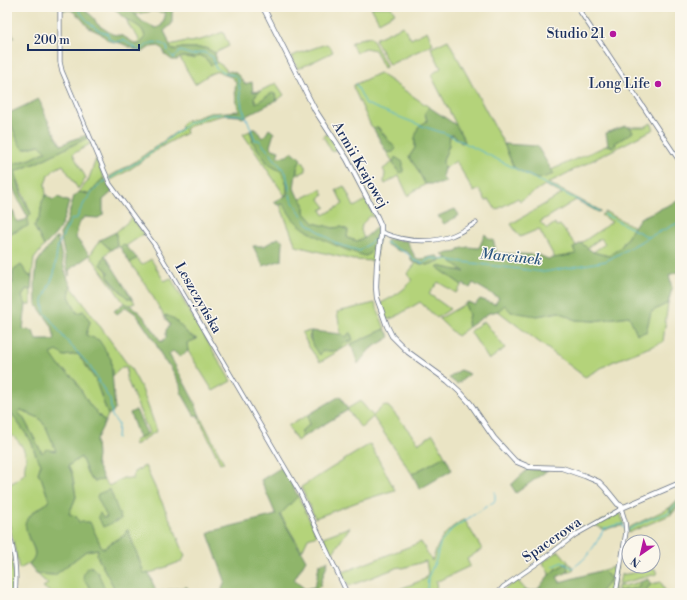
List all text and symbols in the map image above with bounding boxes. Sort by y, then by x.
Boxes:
place label: Studio 21 [547,25,605,43]
scale bar [28,26,139,52]
marker: Studio 21 [608,29,618,39]
text: 200 m [34,33,70,48]
place label: Long Life [589,75,650,93]
marker: Long Life [653,79,663,89]
street label: Armii Krajowej [327,118,392,212]
water label: Marcinek [479,244,543,270]
street label: Leszczyńska [170,259,226,338]
street label: Spacerowa [519,513,586,567]
north arrow [621,534,661,574]
text: N [628,553,643,570]

